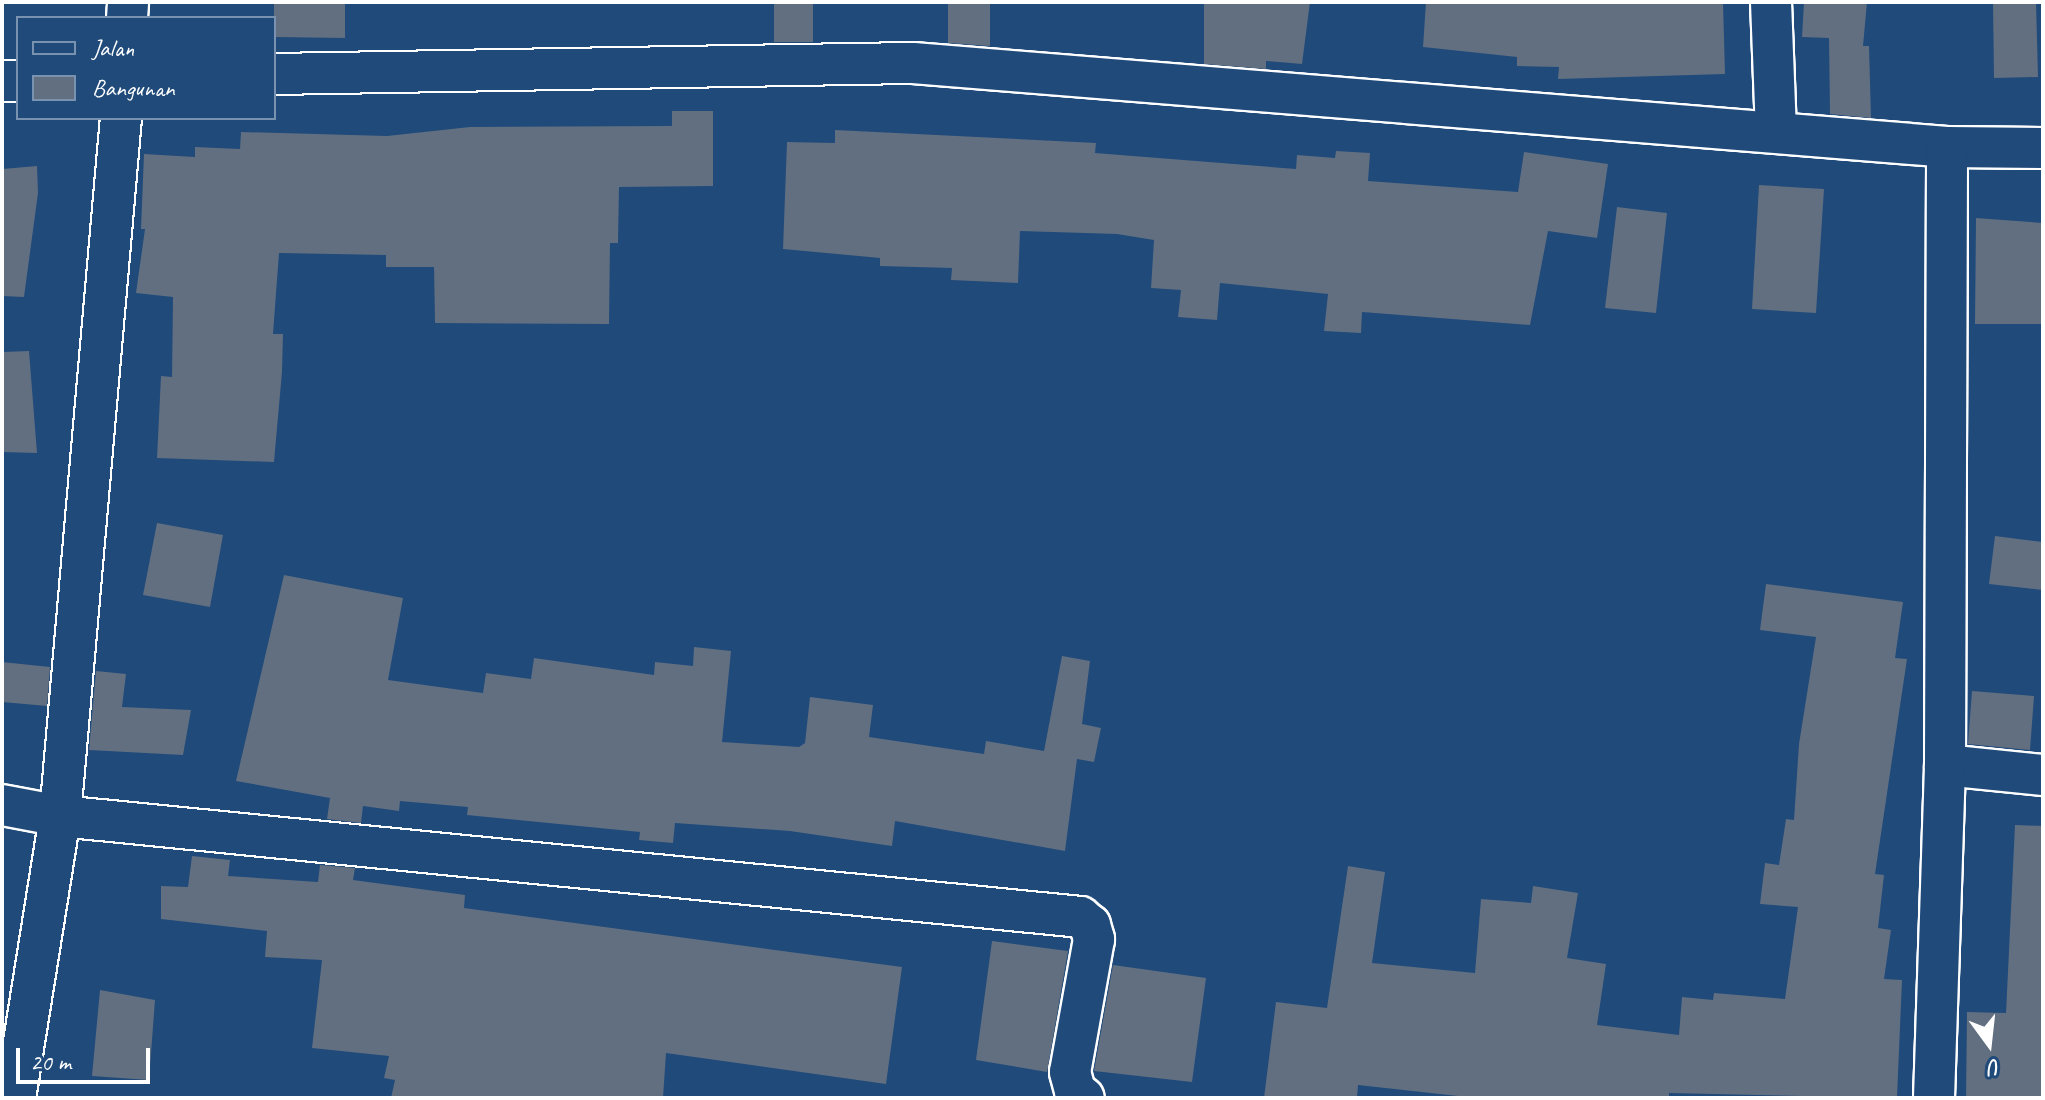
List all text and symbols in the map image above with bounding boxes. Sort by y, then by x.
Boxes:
legend [16,16,276,120]
text: Jalan [92,33,134,63]
text: Bangunan [92,73,175,103]
north arrow [1949,1004,2029,1084]
scale bar [20,1032,154,1082]
text: 20 m [30,1047,71,1077]
text: U [1986,1052,2004,1082]

